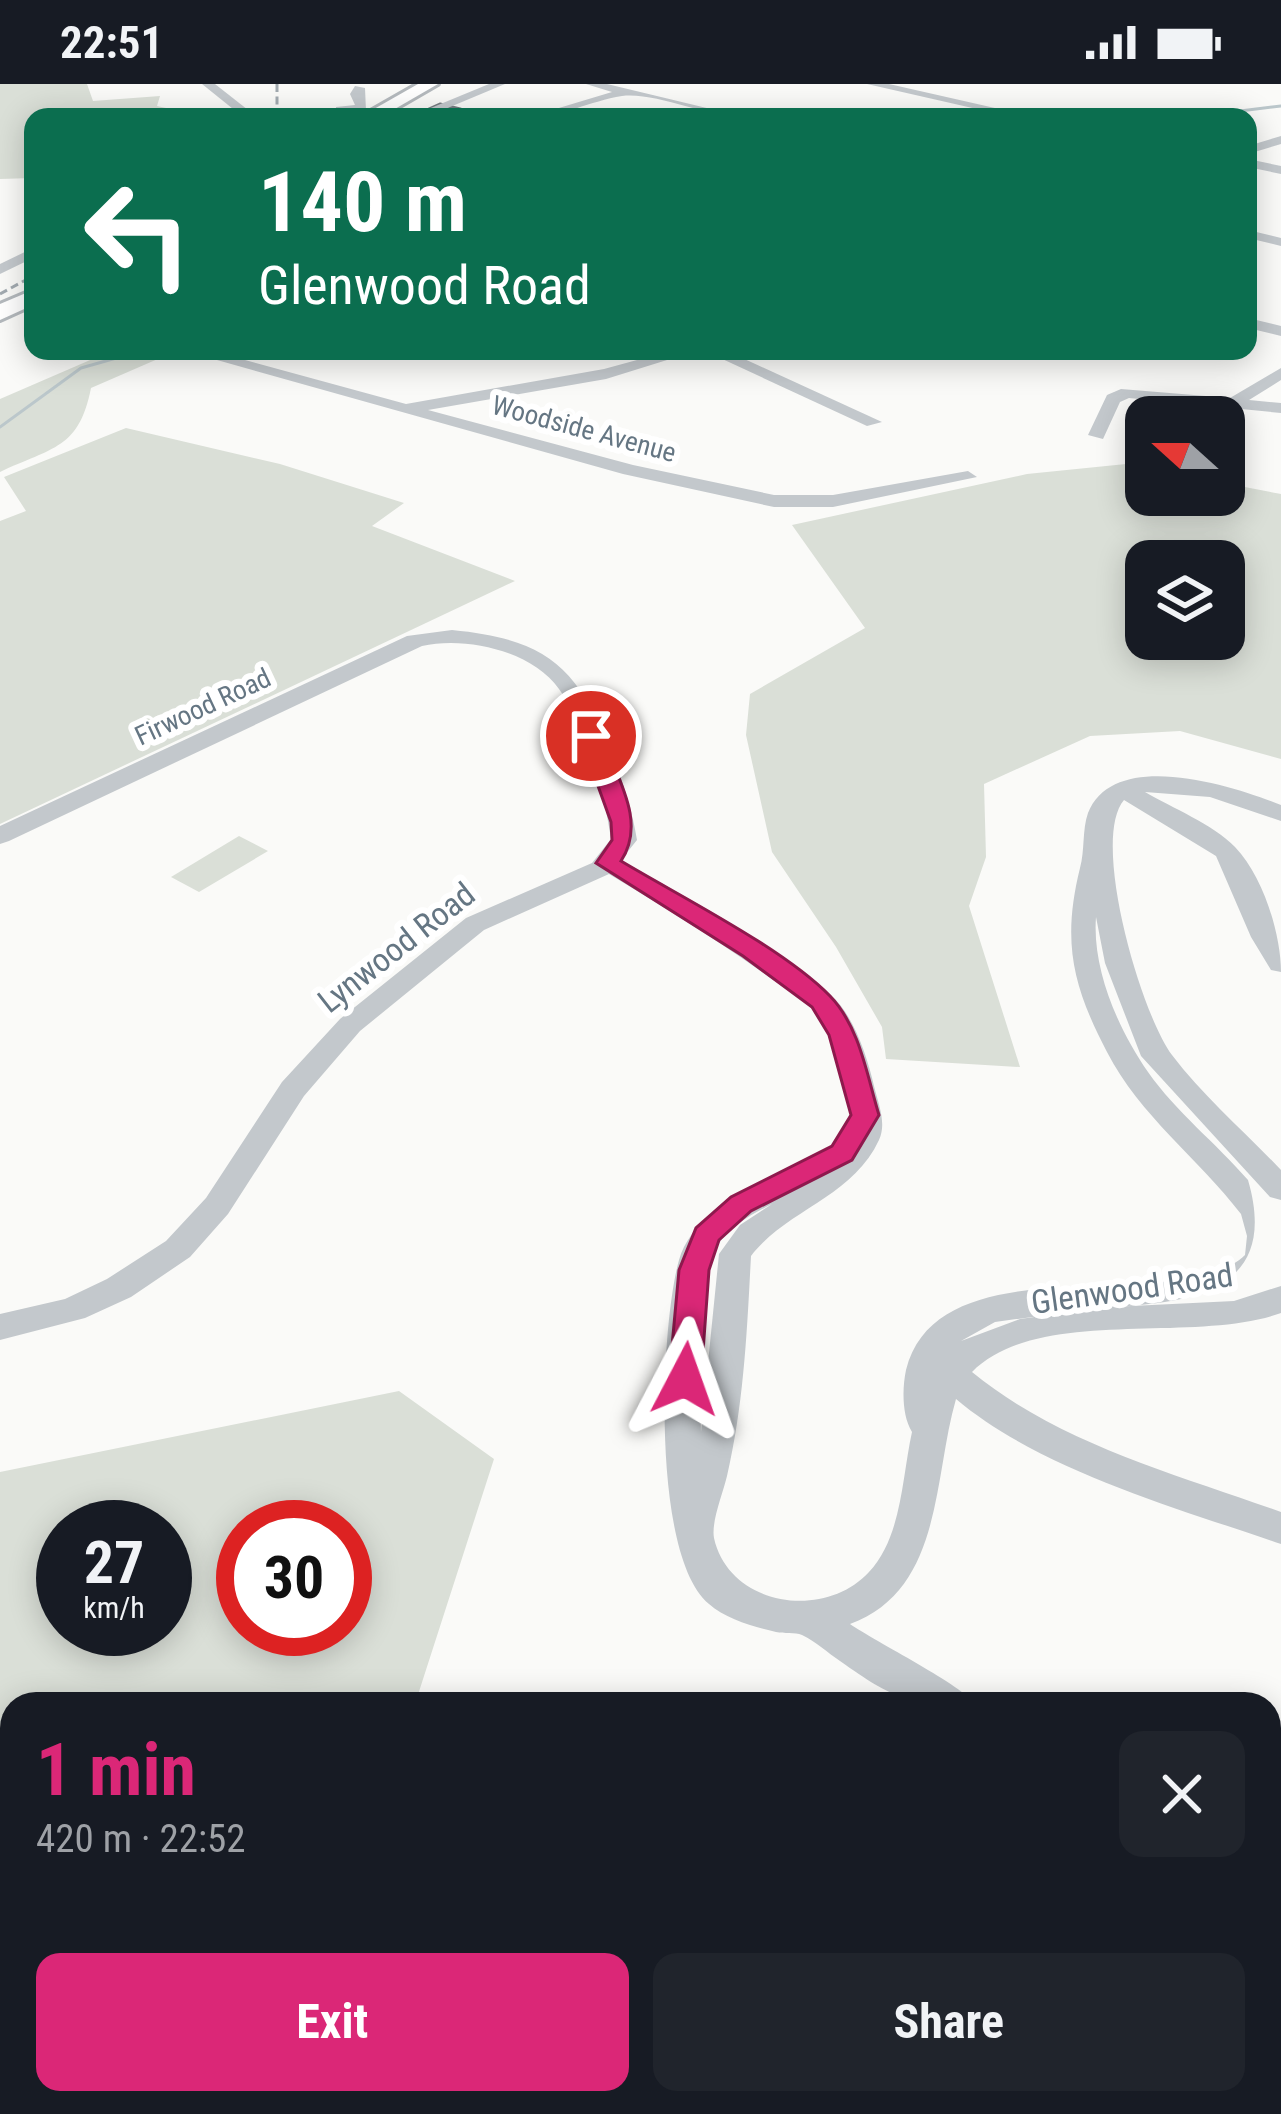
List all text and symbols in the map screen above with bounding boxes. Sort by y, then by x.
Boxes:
text: 22:51 [60,16,163,69]
text: 140 m [258,153,467,252]
icon: left [60,156,216,312]
text: Glenwood Road [258,254,591,317]
street label: Woodside Avenue [489,389,679,469]
north arrow [1125,396,1245,516]
map controls [1125,396,1245,660]
button: layers [1125,540,1245,660]
street label: Firwood Road [130,662,276,752]
pin [540,685,642,787]
icon: arrive [558,703,624,769]
street label: Lynwood Road [310,874,482,1021]
street label: Glenwood Road [1029,1255,1235,1322]
position arrow [622,1316,748,1442]
speed limit sign: 30 [216,1500,372,1656]
text: 27 [84,1527,144,1598]
text: km/h [83,1590,145,1625]
text: 1 min [36,1728,196,1813]
button: close [1119,1731,1245,1857]
text: 420 m · 22:52 [36,1816,246,1862]
button: Exit [36,1953,629,2091]
button: Share [653,1953,1245,2091]

